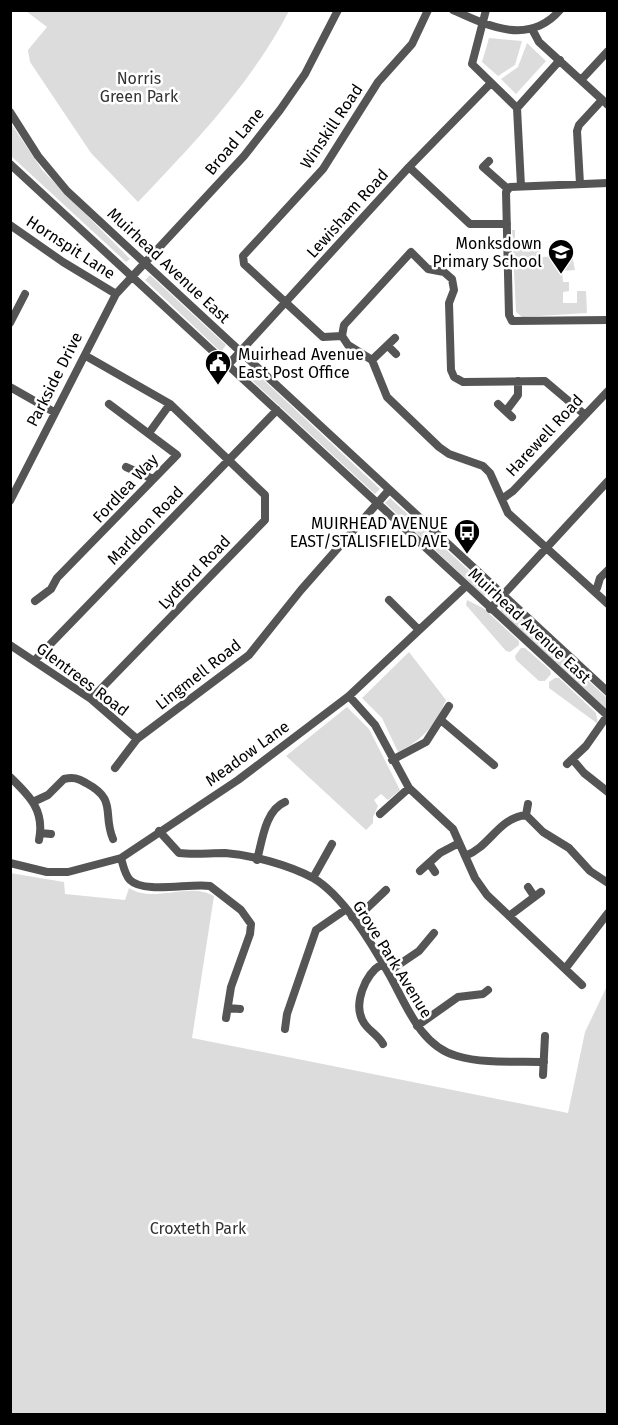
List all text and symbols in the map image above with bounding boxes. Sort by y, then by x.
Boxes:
park label: Norris Green Park [100,69,179,106]
street label: Winskill Road [296,80,367,172]
street label: Broad Lane [201,104,268,179]
street label: Lewisham Road [303,165,392,262]
street label: Muirhead Avenue East [104,204,234,327]
street label: Hornspit Lane [23,212,119,283]
place label: Monksdown Primary School [433,234,542,271]
school or university icon: Monksdown Primary School [546,237,576,275]
street label: Parkside Drive [22,329,86,430]
place label: Muirhead Avenue East Post Office [238,345,364,382]
public building icon: Muirhead Avenue East Post Office [203,348,233,386]
street label: Harewell Road [502,391,587,480]
street label: Fordlea Way [89,450,162,527]
street label: Marldon Road [103,482,187,568]
place label: MUIRHEAD AVENUE EAST/STALISFIELD AVE [290,514,448,551]
bus stop icon: MUIRHEAD AVENUE EAST/STALISFIELD AVE [452,517,482,555]
street label: Lydford Road [154,532,234,613]
street label: Muirhead Avenue East [465,564,595,687]
street label: Lingmell Road [152,635,245,714]
street label: Glentrees Road [33,639,132,720]
street label: Meadow Lane [202,717,293,790]
street label: Grove Park Avenue [349,897,436,1021]
park label: Croxteth Park [150,1219,247,1238]

